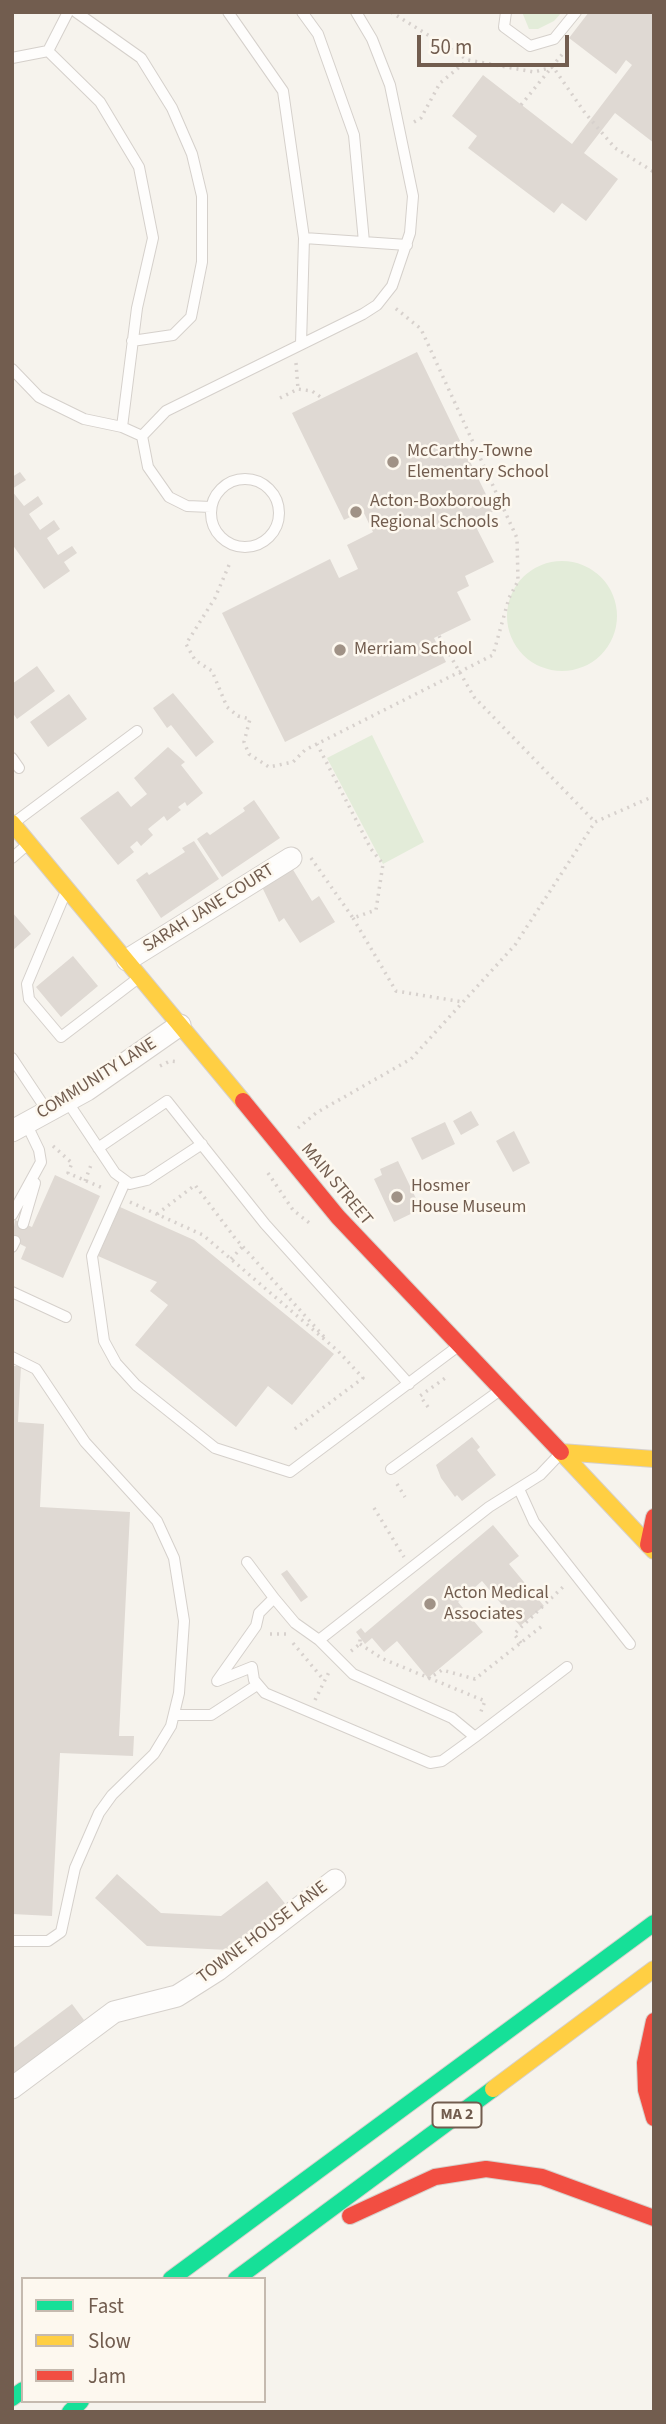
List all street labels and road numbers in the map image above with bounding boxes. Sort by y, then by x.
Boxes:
street label: SARAH JANE COURT [139,860,279,958]
street label: COMMUNITY LANE [33,1034,161,1124]
street label: MAIN STREET [295,1140,377,1230]
street label: TOWNE HOUSE LANE [194,1877,332,1989]
road number: MA 2 [433,2102,482,2128]

